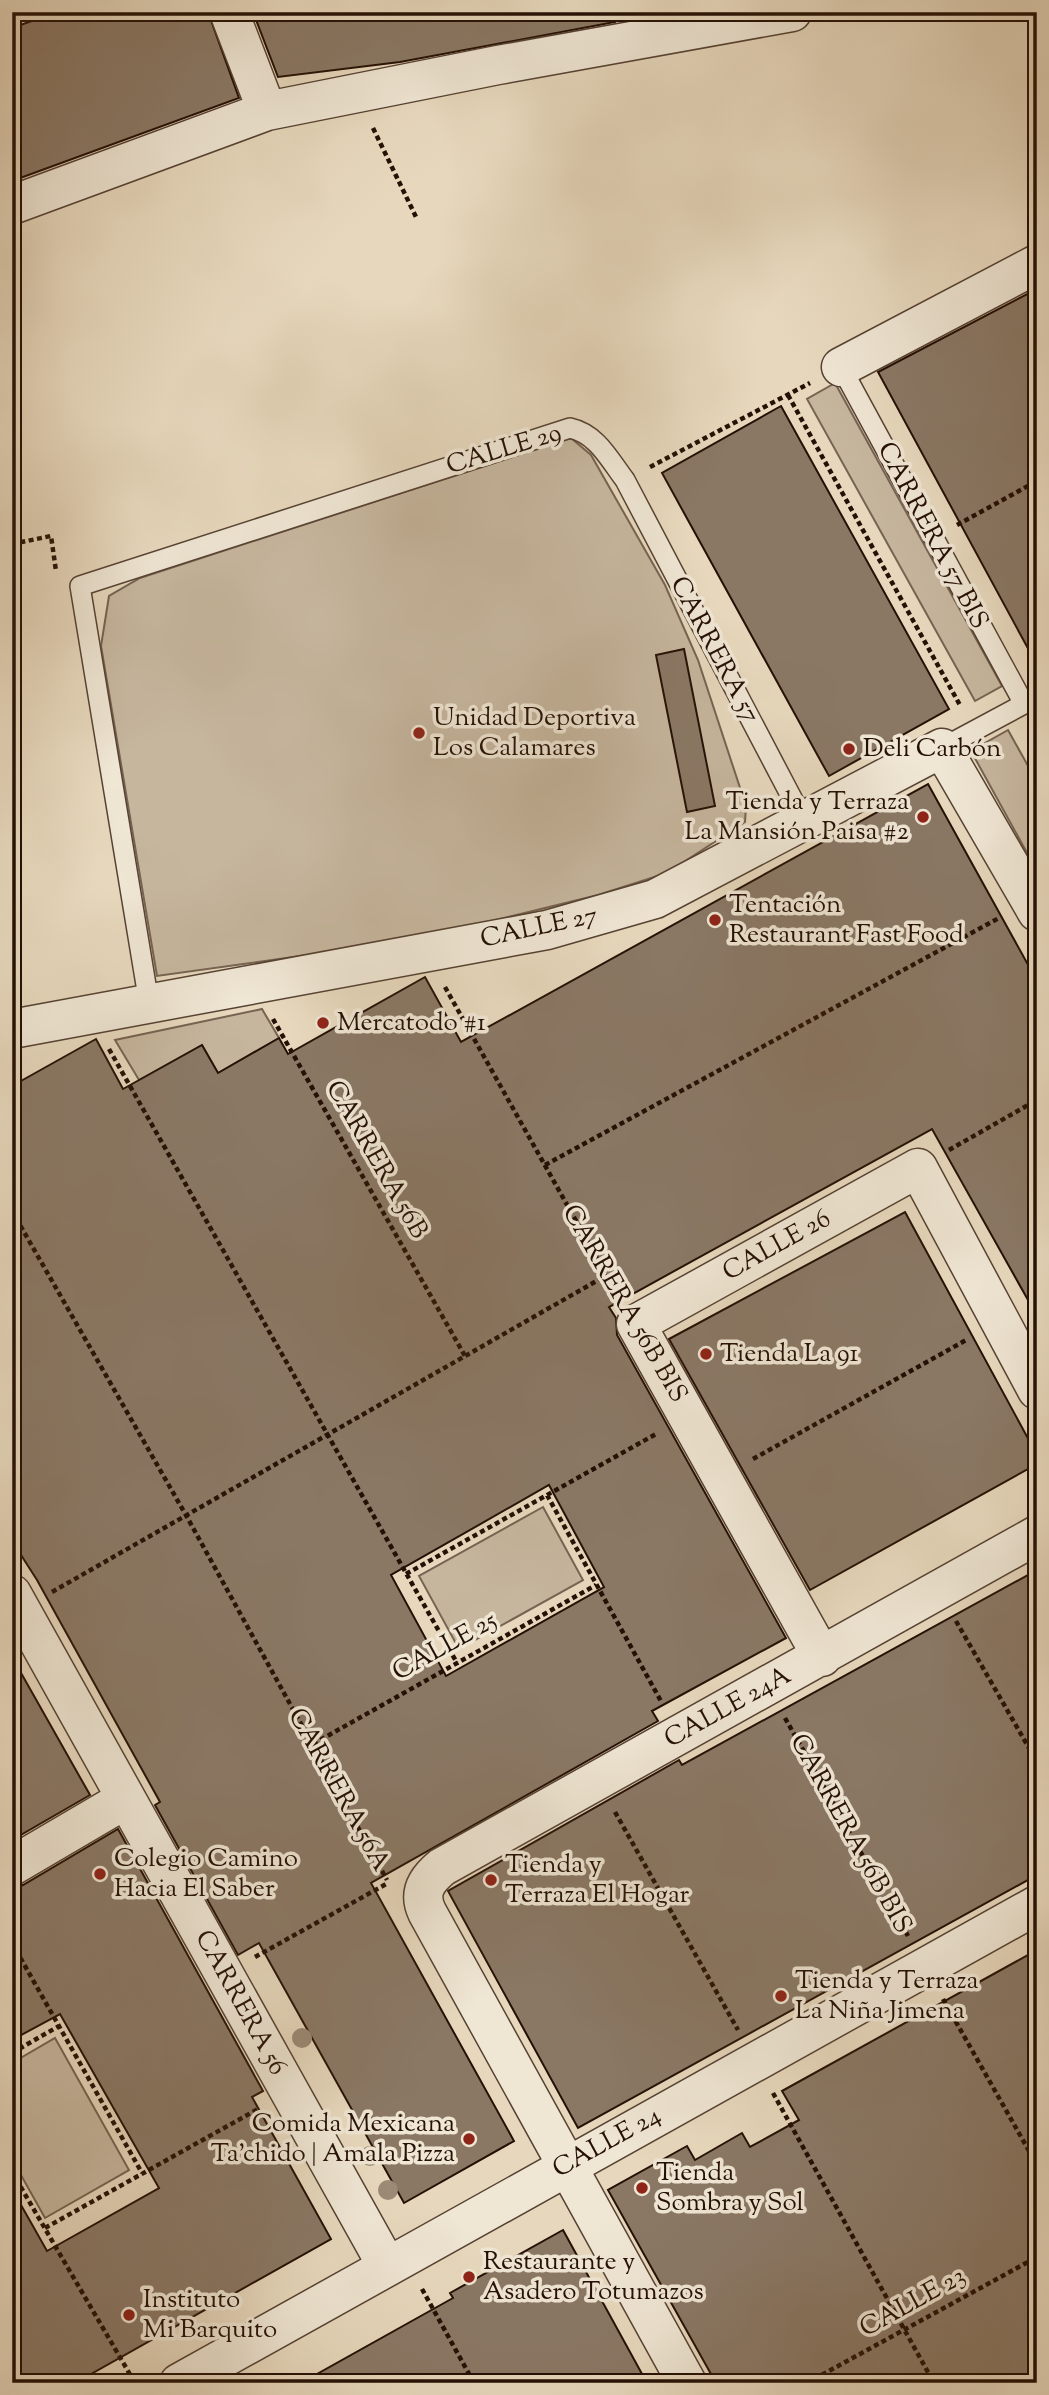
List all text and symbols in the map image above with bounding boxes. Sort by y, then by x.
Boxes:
street label: CALLE 29 [442,415,566,485]
street label: CARRERA 57 BIS [867,436,997,636]
street label: CARRERA 57 [660,570,768,730]
place label: Unidad Deportiva Los Calamares [433,700,636,767]
marker: Unidad Deportiva Los Calamares [411,725,427,741]
place label: Deli Carbón [863,731,1001,768]
marker: Deli Carbón [841,741,857,757]
place label: Tienda y Terraza La Mansión Paisa #2 [685,784,909,851]
marker: Tienda y Terraza La Mansión Paisa #2 [915,809,931,825]
place label: Tentación Restaurant Fast Food [729,887,964,954]
street label: CALLE 27 [477,898,601,958]
marker: Tentación Restaurant Fast Food [707,912,723,928]
place label: Mercatodo #1 [337,1005,486,1042]
marker: Mercatodo #1 [315,1015,331,1031]
street label: CARRERA 56B [316,1074,436,1246]
street label: CARRERA 56B BIS [552,1198,696,1410]
street label: CALLE 26 [716,1201,838,1291]
place label: Tienda La 91 [720,1336,859,1373]
marker: Tienda La 91 [698,1346,714,1362]
street label: CALLE 25 [386,1603,504,1691]
street label: CALLE 24A [658,1658,798,1758]
street label: CARRERA 56A [278,1702,398,1878]
street label: CARRERA 56B BIS [780,1727,920,1941]
place label: Colegio Camino Hacia El Saber [114,1841,298,1908]
place label: Tienda y Terraza El Hogar [505,1847,690,1914]
marker: Colegio Camino Hacia El Saber [92,1866,108,1882]
marker: Tienda y Terraza El Hogar [483,1872,499,1888]
street label: CARRERA 56 [185,1924,295,2082]
place label: Tienda y Terraza La Niña Jimena [795,1963,979,2030]
marker: Tienda y Terraza La Niña Jimena [773,1988,789,2004]
street label: CALLE 24 [546,2098,668,2188]
place label: Comida Mexicana Ta'chido | Amala Pizza [211,2106,455,2173]
marker: Comida Mexicana Ta'chido | Amala Pizza [461,2131,477,2147]
place label: Tienda Sombra y Sol [656,2155,804,2222]
marker: Tienda Sombra y Sol [634,2180,650,2196]
place label: Restaurante y Asadero Totumazos [483,2244,704,2311]
street label: CALLE 23 [853,2259,973,2347]
marker: Restaurante y Asadero Totumazos [461,2269,477,2285]
place label: Instituto Mi Barquito [143,2282,277,2349]
marker: Instituto Mi Barquito [121,2307,137,2323]

